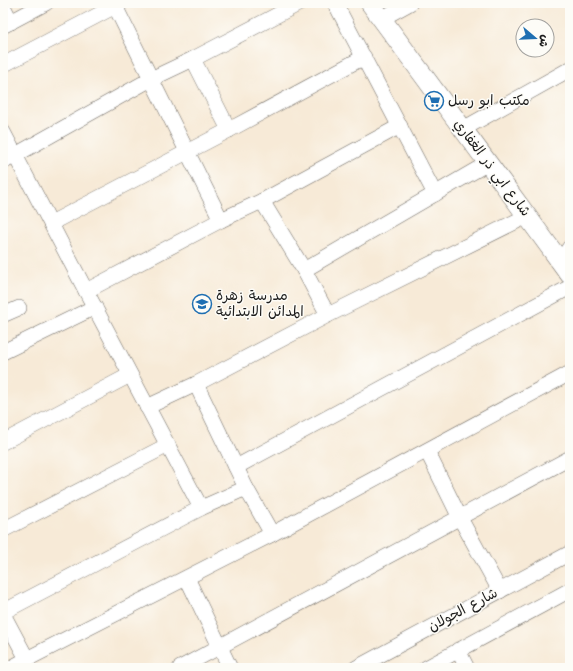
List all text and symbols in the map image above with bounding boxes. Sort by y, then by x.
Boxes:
north arrow [515,18,555,58]
text: ش [535,33,553,49]
supermarket icon: مكتب ابو رسل [423,90,445,112]
place label: مكتب ابو رسل [448,91,530,111]
street label: شارع ابي ذر الغفاري [447,115,535,222]
place label: مدرسة زهرة المدائن الابتدائية [216,286,304,322]
school or university icon: مدرسة زهرة المدائن الابتدائية [191,293,213,315]
street label: شارع الجولان [425,583,501,637]

